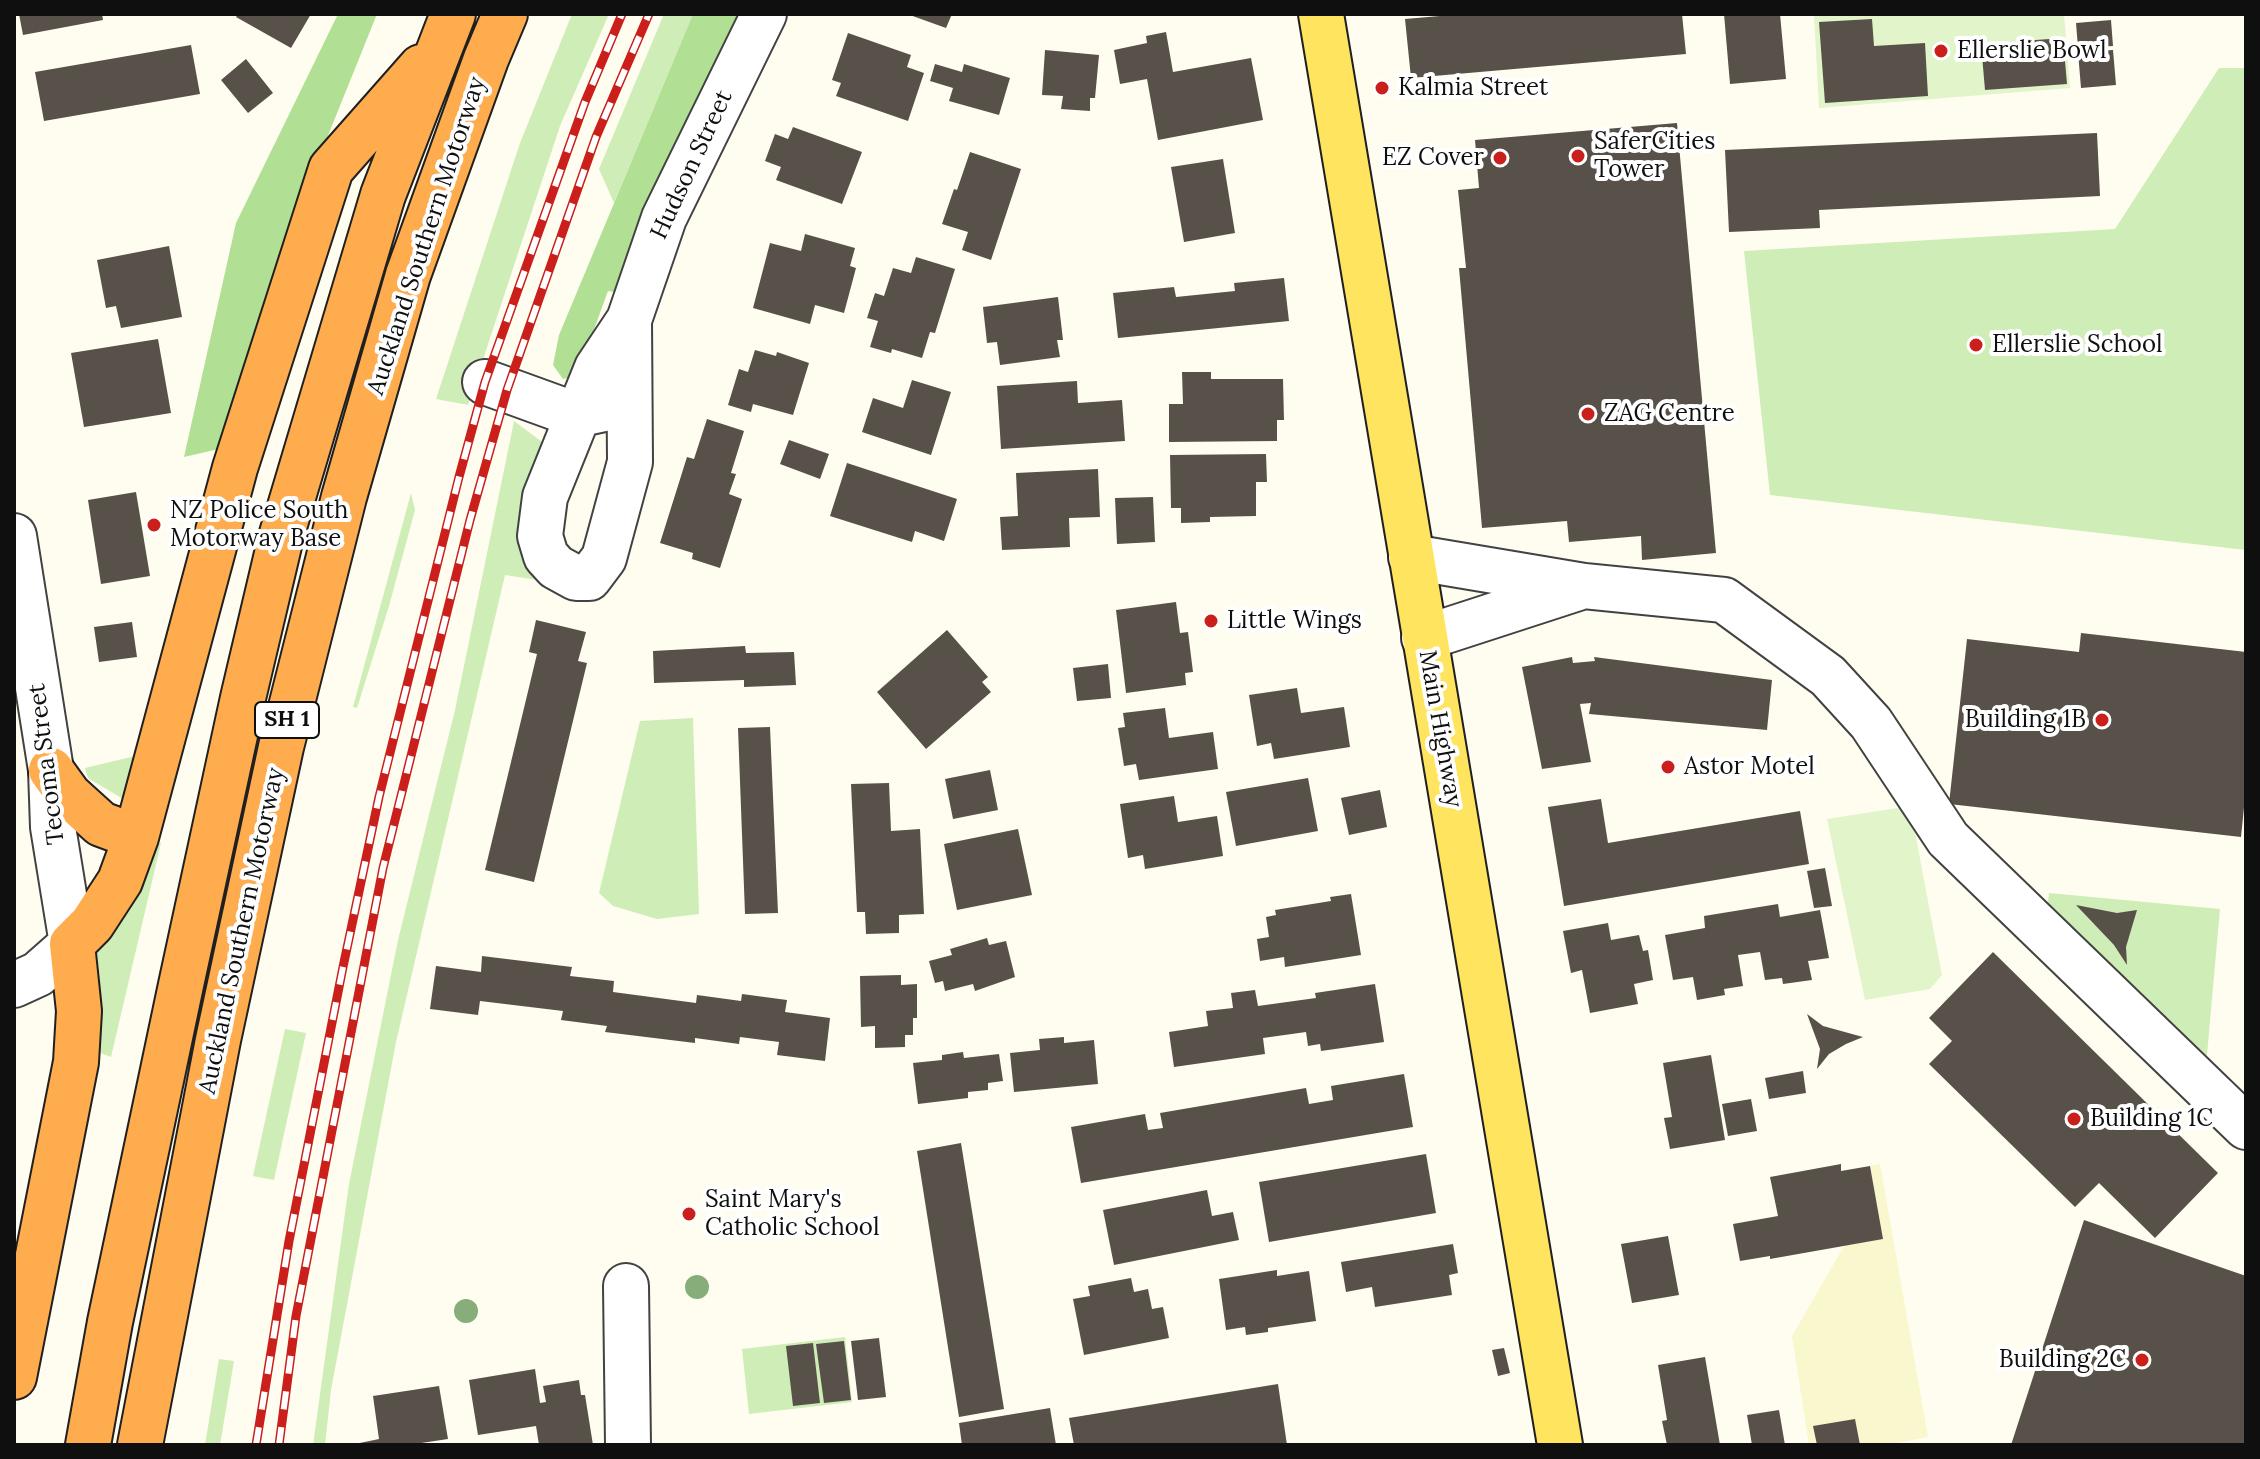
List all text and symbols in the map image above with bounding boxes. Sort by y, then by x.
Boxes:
place label: Ellerslie Bowl [1957,37,2107,65]
marker: Ellerslie Bowl [1932,42,1950,60]
street label: Auckland Southern Motorway [362,73,492,399]
place label: Kalmia Street [1398,74,1548,102]
marker: Kalmia Street [1373,79,1391,97]
street label: Hudson Street [645,86,739,244]
place label: SaferCities Tower [1594,128,1715,184]
place label: EZ Cover [1382,144,1484,172]
marker: SaferCities Tower [1569,147,1587,165]
marker: EZ Cover [1491,149,1509,167]
place label: Ellerslie School [1992,331,2162,359]
marker: Ellerslie School [1967,336,1985,354]
place label: ZAG Centre [1604,400,1735,428]
marker: ZAG Centre [1579,405,1597,423]
place label: NZ Police South Motorway Base [170,497,348,553]
marker: NZ Police South Motorway Base [145,516,163,534]
place label: Little Wings [1227,607,1362,635]
marker: Little Wings [1202,612,1220,630]
street label: Main Highway [1412,648,1468,810]
street label: Tecoma Street [23,682,71,846]
road number: SH 1 [255,702,319,738]
place label: Building 1B [1965,706,2086,734]
marker: Building 1B [2093,711,2111,729]
place label: Astor Motel [1684,753,1815,781]
marker: Astor Motel [1659,758,1677,776]
street label: Auckland Southern Motorway [193,765,291,1097]
place label: Building 1C [2090,1105,2213,1133]
marker: Building 1C [2065,1110,2083,1128]
place label: Saint Mary's Catholic School [705,1186,879,1242]
marker: Saint Mary's Catholic School [680,1205,698,1223]
place label: Building 2C [1999,1346,2126,1374]
marker: Building 2C [2133,1351,2151,1369]

